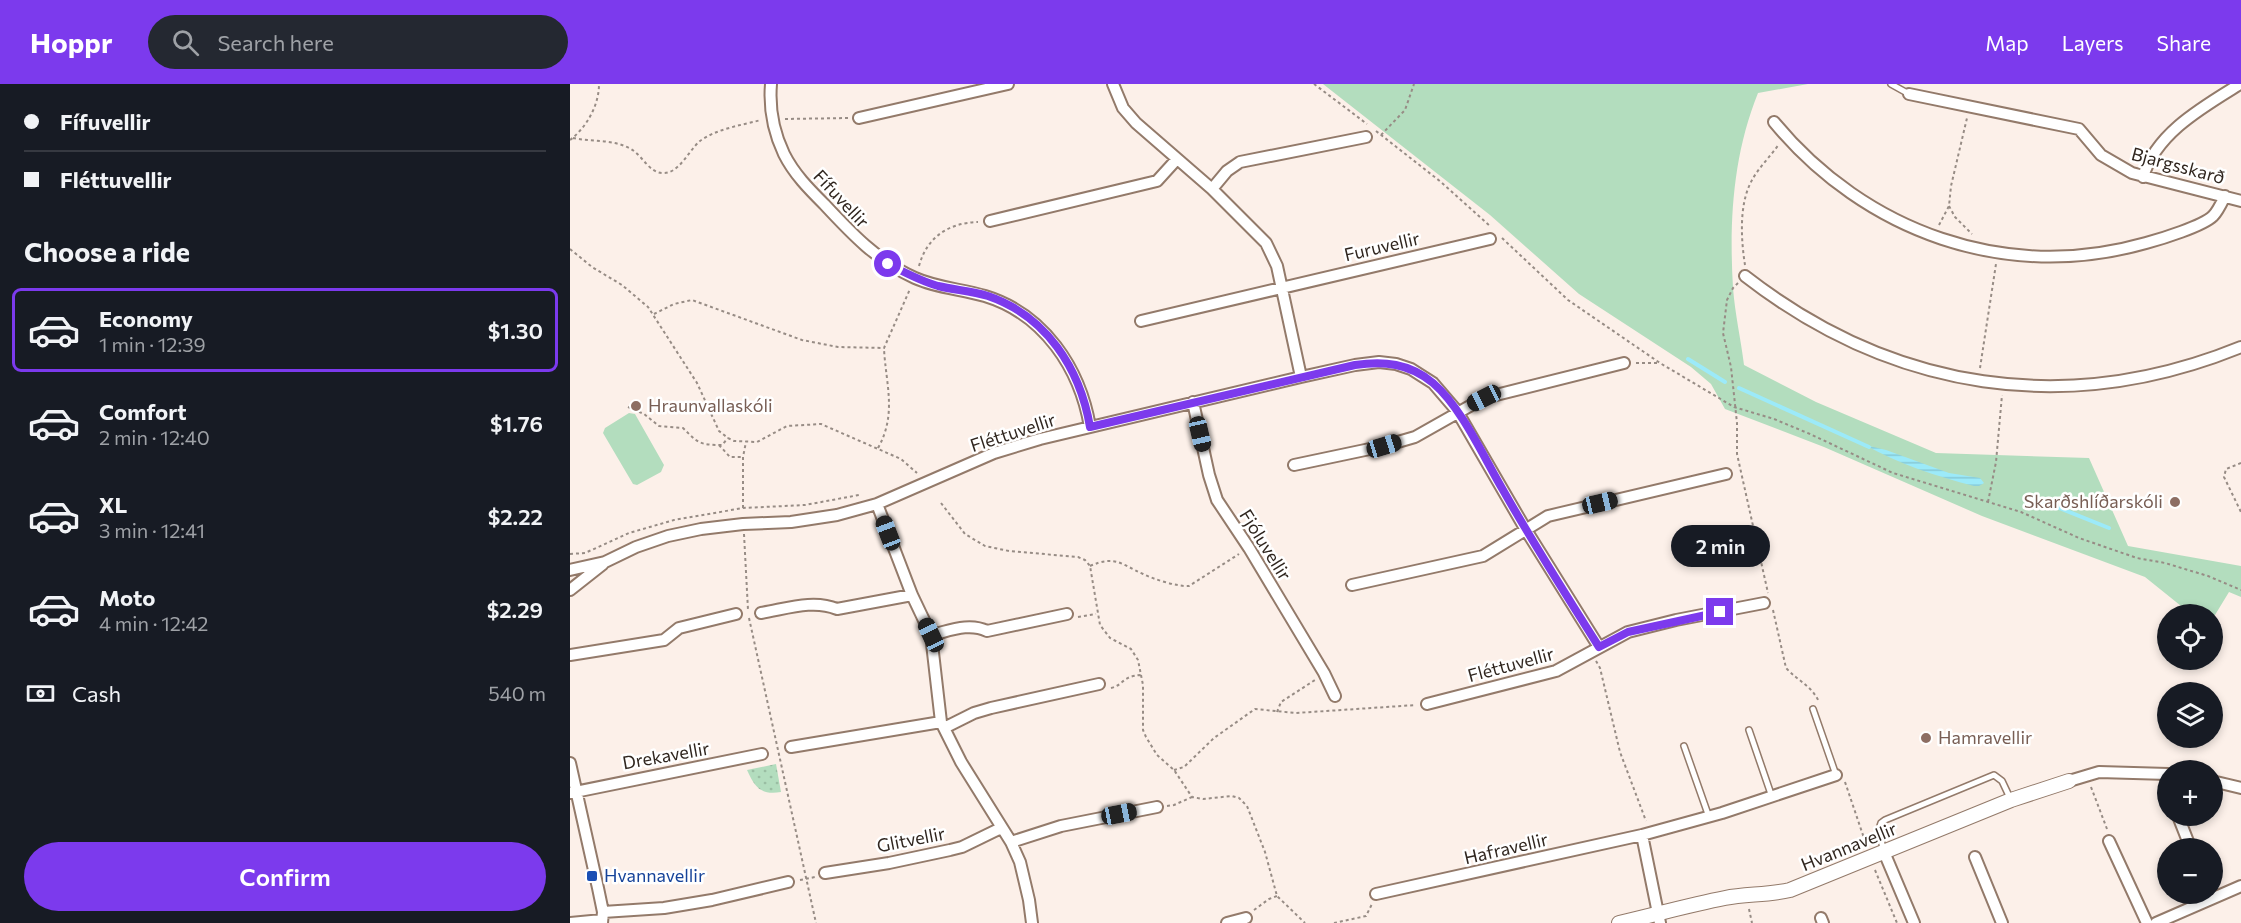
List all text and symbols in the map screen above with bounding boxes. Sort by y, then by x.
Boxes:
search box [148,15,568,69]
text: Hoppr [30,25,112,59]
icon: search [169,26,202,59]
text: Search here [217,29,334,56]
text: Map [1985,30,2029,55]
text: Layers [2062,30,2124,55]
text: Share [2157,30,2211,55]
text: Fífuvellir [60,108,151,135]
street label: Bjargsskarð [2129,142,2227,188]
street label: Fífuvellir [809,165,874,232]
text: Fléttuvellir [60,166,172,193]
street label: Furuvellir [1342,227,1422,265]
text: Choose a ride [24,235,190,268]
route start [874,250,901,277]
icon: car [27,303,81,357]
text: Economy [99,305,193,332]
text: $1.30 [488,317,543,344]
text: 1 min · 12:39 [99,332,206,356]
car [1464,382,1504,414]
place label: Hraunvallaskóli [648,394,773,416]
icon: car [27,396,81,450]
text: Comfort [99,398,187,425]
marker: Hraunvallaskóli [629,399,643,413]
street label: Fléttuvellir [967,408,1058,456]
text: $1.76 [490,410,543,437]
car [1187,414,1213,454]
text: 2 min · 12:40 [99,425,210,449]
car [1364,432,1404,460]
icon: car [27,489,81,543]
car [1580,490,1620,516]
place label: Skarðshlíðarskóli [2024,490,2163,512]
text: XL [99,491,127,518]
marker: Skarðshlíðarskóli [2168,495,2182,509]
text: $2.22 [488,503,543,530]
street label: Fjóluvellir [1235,505,1296,584]
car [873,513,903,553]
text: 3 min · 12:41 [99,518,205,542]
callout: 2 min [1670,525,1770,567]
text: 2 min [1696,534,1745,558]
icon: car [27,582,81,636]
text: Moto [99,584,155,611]
text: $2.29 [487,596,543,623]
route end [1706,598,1733,625]
map controls [2157,604,2223,904]
button: locate [2157,604,2223,670]
text: 4 min · 12:42 [99,611,208,635]
car [915,615,947,655]
street label: Fléttuvellir [1465,642,1556,686]
icon: cash [24,677,57,710]
text: Cash [72,680,121,707]
text: 540 m [488,681,546,705]
button: layers [2157,682,2223,748]
place label: Hamravellir [1938,726,2032,748]
marker: Hamravellir [1919,731,1933,745]
street label: Drekavellir [621,737,711,773]
button: + [2157,760,2223,826]
car [1100,802,1138,826]
street label: Hvannavellir [1798,817,1900,875]
street label: Glitvellir [875,822,947,856]
street label: Hafravellir [1462,828,1550,868]
button: − [2157,838,2223,904]
button: Confirm [24,842,546,911]
place label: Hvannavellir [604,864,705,886]
marker: Hvannavellir [585,869,599,883]

